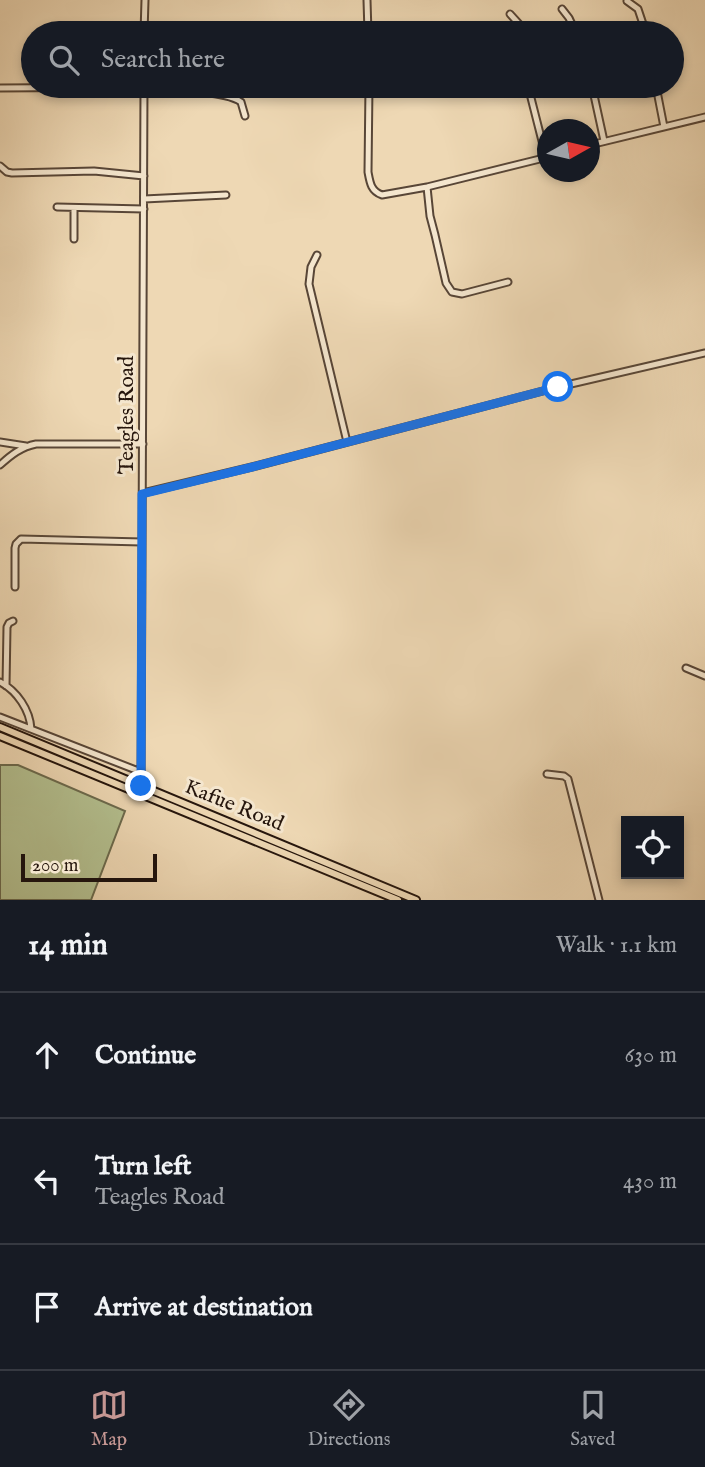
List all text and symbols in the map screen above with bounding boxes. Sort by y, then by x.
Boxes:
search box [21,21,684,98]
icon: search [45,41,83,79]
text: Search here [101,43,225,76]
north arrow [537,119,600,182]
street label: Teagles Road [114,355,141,474]
route start [542,371,573,402]
route end [125,770,156,801]
street label: Kafue Road [181,774,288,838]
map controls [621,816,684,879]
button: locate [621,816,684,879]
scale bar [21,851,158,883]
text: 200 m [32,854,78,878]
text: 14 min [28,927,108,965]
text: Walk · 1.1 km [556,931,677,960]
icon: ahead [28,1036,66,1074]
text: Continue [95,1039,196,1072]
text: 630 m [625,1041,677,1070]
text: Turn left [95,1150,192,1183]
icon: left [28,1162,66,1200]
text: 430 m [623,1167,677,1196]
text: Teagles Road [95,1183,225,1212]
icon: arrive [28,1288,66,1326]
text: Arrive at destination [95,1291,313,1324]
tab: Map [90,1386,128,1452]
tab: Directions [308,1386,390,1452]
tab: Saved [570,1386,615,1452]

